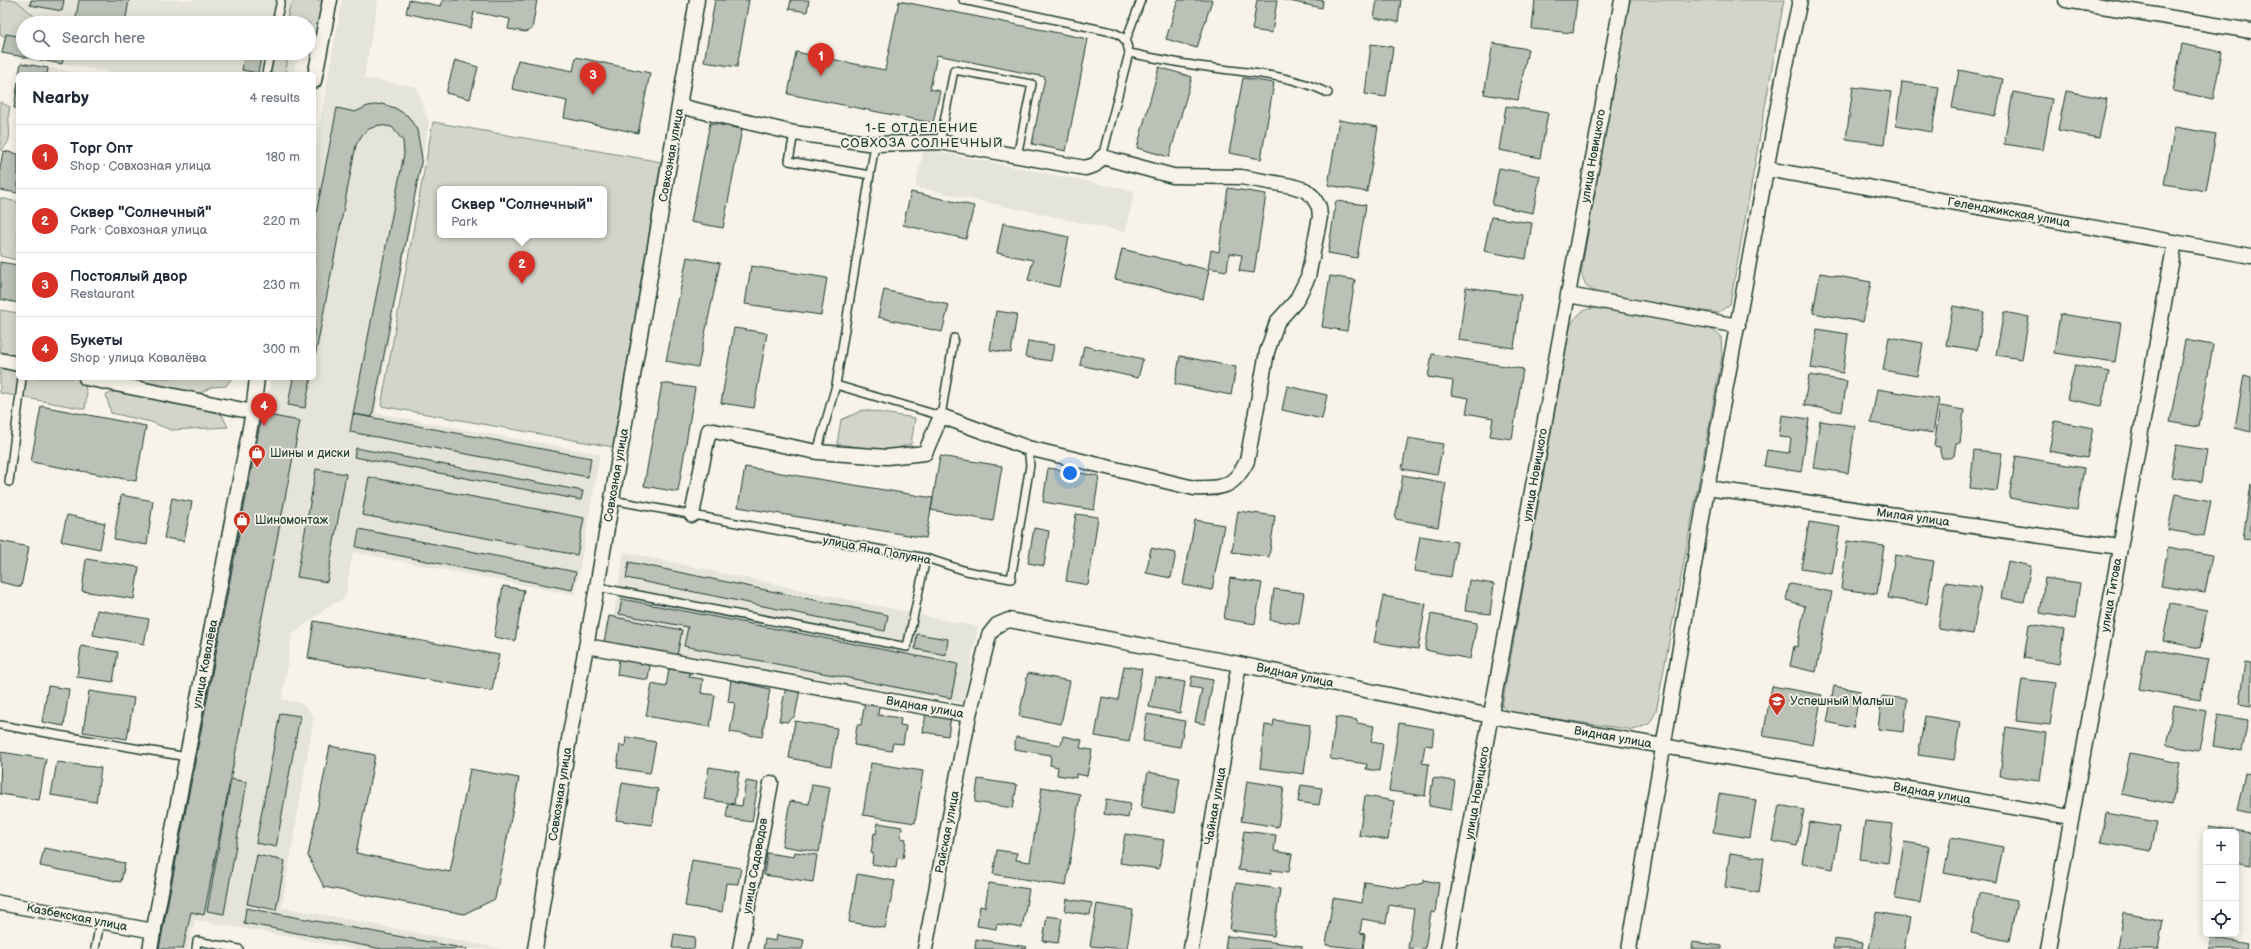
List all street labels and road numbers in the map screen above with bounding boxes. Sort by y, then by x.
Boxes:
street label: Совхозная улица [656,107,687,203]
street label: улица Новицкого [1578,108,1609,204]
street label: Геленджикская улица [1946,194,2071,231]
street label: Совхозная улица [601,427,632,523]
street label: улица Новицкого [1520,427,1551,523]
street label: Милая улица [1875,505,1950,530]
street label: улица Яна Полуяна [821,533,932,568]
street label: улица Титова [2098,557,2125,633]
street label: улица Ковалёва [189,618,221,710]
street label: Видная улица [1255,660,1335,691]
street label: Видная улица [885,693,965,722]
street label: Видная улица [1573,723,1653,752]
street label: улица Новицкого [1462,745,1493,841]
street label: Совхозная улица [546,746,575,842]
street label: Чайная улица [1201,766,1230,846]
street label: Видная улица [1892,779,1972,808]
street label: Райская улица [932,790,963,875]
street label: улица Садоводов [740,816,771,915]
street label: Казбекская улица [25,900,129,935]

